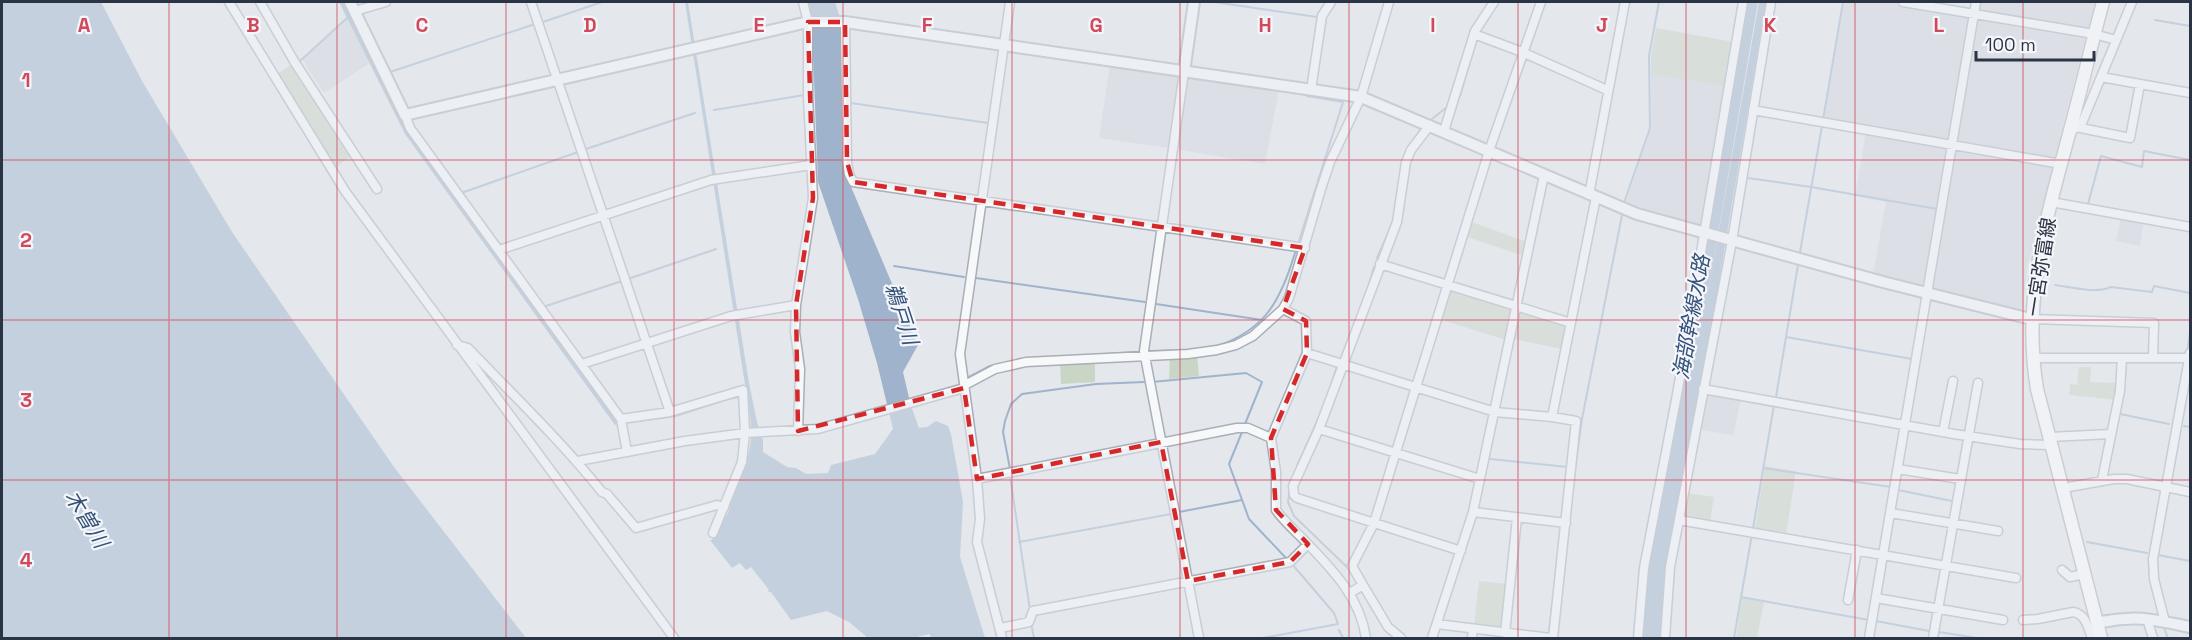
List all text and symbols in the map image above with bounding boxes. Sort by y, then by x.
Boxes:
text: A [78,12,91,38]
text: B [246,12,260,38]
text: C [416,12,429,38]
text: D [583,12,597,38]
text: E [753,12,765,38]
text: F [922,12,933,38]
text: G [1089,12,1103,38]
text: H [1258,12,1272,38]
text: I [1430,12,1436,38]
text: J [1596,12,1608,38]
text: K [1764,12,1777,38]
text: L [1934,12,1945,38]
scale bar [1976,24,2094,62]
text: 100 m [1985,33,2036,56]
text: 1 [21,67,31,93]
street label: 一宮弥富線 [2020,216,2062,318]
text: 2 [20,227,32,253]
water label: 海部幹線水路 [1667,251,1716,381]
water label: 鵜戸川 [879,280,925,350]
text: 3 [20,387,32,413]
water label: 木曽川 [59,485,116,555]
text: 4 [20,547,33,573]

